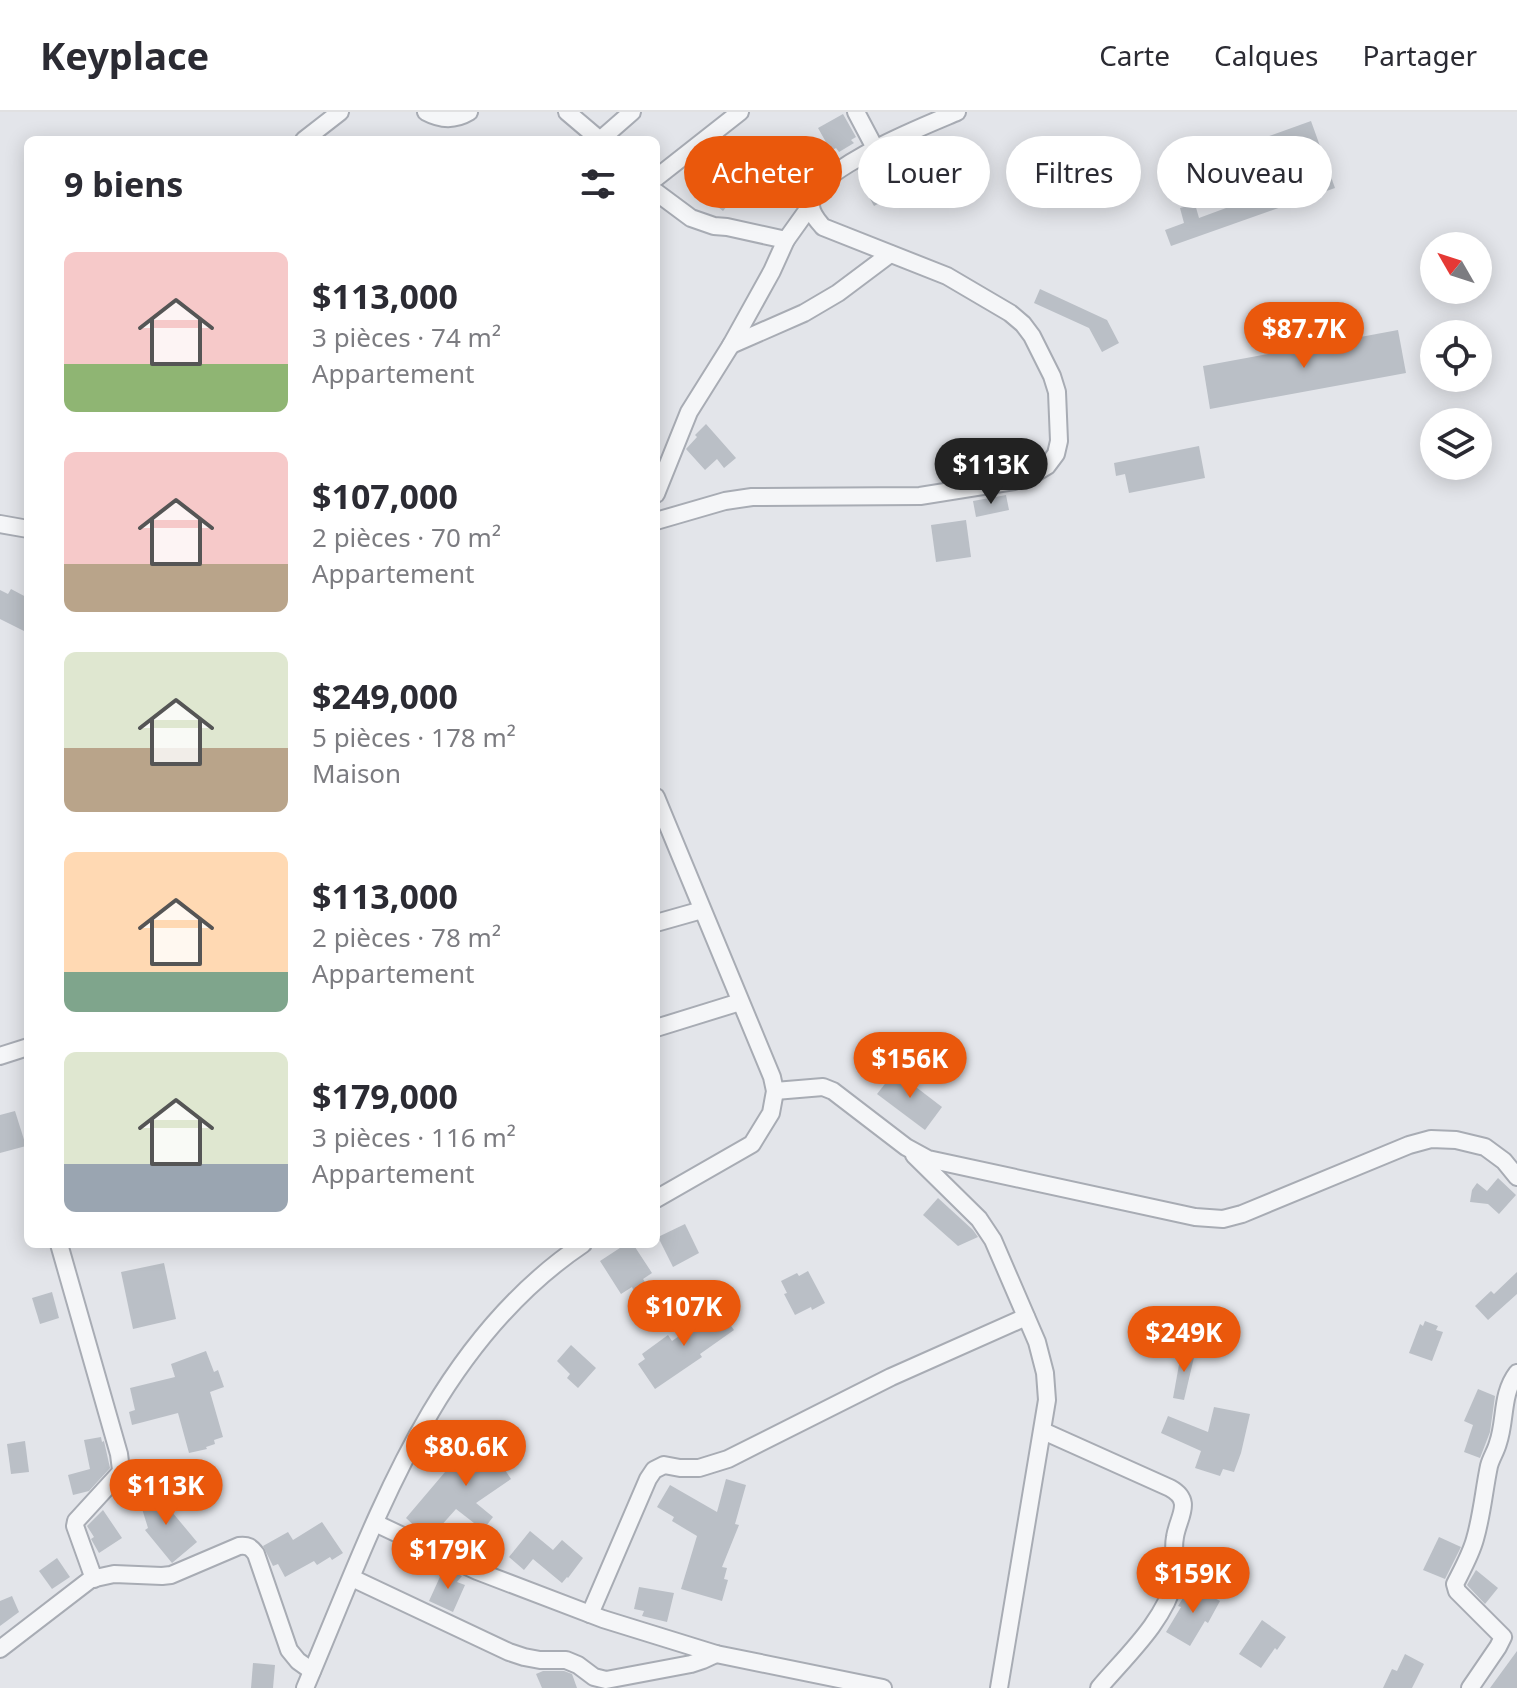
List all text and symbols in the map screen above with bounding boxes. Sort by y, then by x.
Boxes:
text: Keyplace [40,29,209,81]
text: Carte [1099,36,1170,74]
text: Calques [1214,36,1318,74]
text: Partager [1362,36,1477,74]
chip: Acheter [684,136,842,208]
chip: Louer [858,136,990,208]
chip: Filtres [1006,136,1141,208]
chip: Nouveau [1157,136,1332,208]
text: 9 biens [64,161,183,207]
icon: filters [576,162,620,206]
north arrow [1420,232,1492,304]
map controls [1420,232,1492,480]
text: $113,000 [312,273,458,319]
icon: home [128,284,224,380]
pin: $87.7K [1239,302,1369,370]
text: $87.7K [1262,310,1346,346]
text: 3 pièces · 74 m² [312,319,501,355]
button: locate [1420,320,1492,392]
text: Appartement [312,355,474,391]
button: layers [1420,408,1492,480]
pin: $113K [935,438,1047,506]
text: $113K [953,446,1029,482]
text: $107,000 [312,473,458,519]
icon: home [128,484,224,580]
text: 2 pièces · 70 m² [312,519,501,555]
text: Appartement [312,555,474,591]
text: $249,000 [312,673,458,719]
icon: home [128,684,224,780]
text: 5 pièces · 178 m² [312,719,516,755]
text: Maison [312,755,401,791]
text: $113,000 [312,873,458,919]
icon: home [128,884,224,980]
text: 2 pièces · 78 m² [312,919,501,955]
text: Appartement [312,955,474,991]
pin: $156K [854,1032,966,1100]
text: $156K [872,1040,948,1076]
text: $179,000 [312,1073,458,1119]
icon: home [128,1084,224,1180]
text: 3 pièces · 116 m² [312,1119,516,1155]
text: Appartement [312,1155,474,1191]
pin: $107K [628,1280,740,1348]
text: $107K [646,1288,722,1324]
pin: $249K [1128,1306,1240,1374]
text: $249K [1146,1314,1222,1350]
pin: $80.6K [401,1420,531,1488]
text: $80.6K [424,1428,508,1464]
pin: $113K [110,1459,222,1527]
text: $113K [128,1467,204,1503]
pin: $179K [392,1523,504,1591]
text: $179K [410,1531,486,1567]
pin: $159K [1137,1547,1249,1615]
text: $159K [1155,1555,1231,1591]

